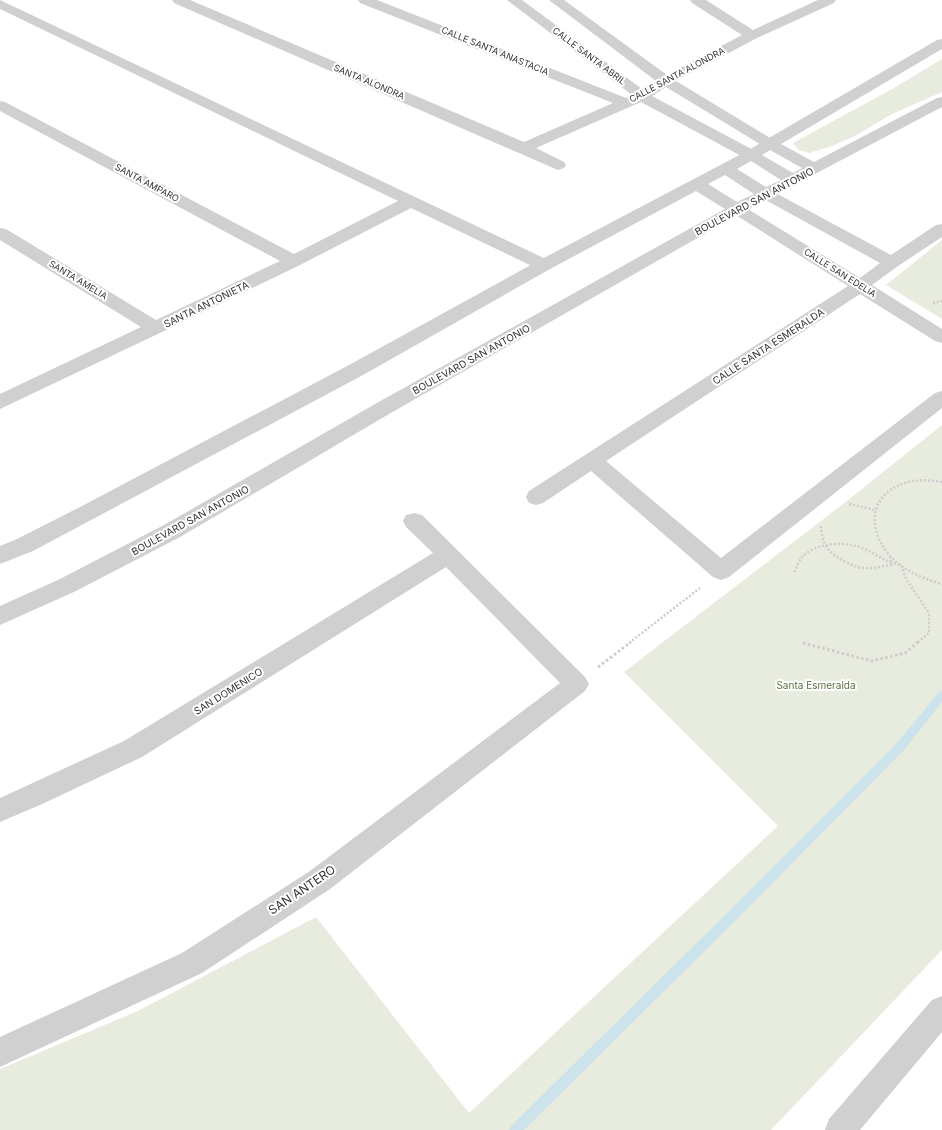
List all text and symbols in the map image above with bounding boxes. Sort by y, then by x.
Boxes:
street label: CALLE SANTA ANASTACIA [440,24,550,77]
street label: CALLE SANTA ABRIL [551,25,628,87]
street label: CALLE SANTA ALONDRA [627,45,726,104]
street label: SANTA ALONDRA [332,62,406,101]
street label: SANTA AMPARO [113,161,181,204]
street label: BOULEVARD SAN ANTONIO [693,164,816,237]
street label: CALLE SAN EDELIA [802,246,878,299]
street label: SANTA AMELIA [47,258,109,301]
street label: SANTA ANTONIETA [162,278,251,330]
street label: CALLE SANTA ESMERALDA [710,305,826,387]
street label: BOULEVARD SAN ANTONIO [410,321,532,396]
street label: BOULEVARD SAN ANTONIO [129,482,251,557]
street label: SAN DOMENICO [191,665,265,717]
park label: Santa Esmeralda [776,679,856,691]
street label: SAN ANTERO [265,862,338,917]

